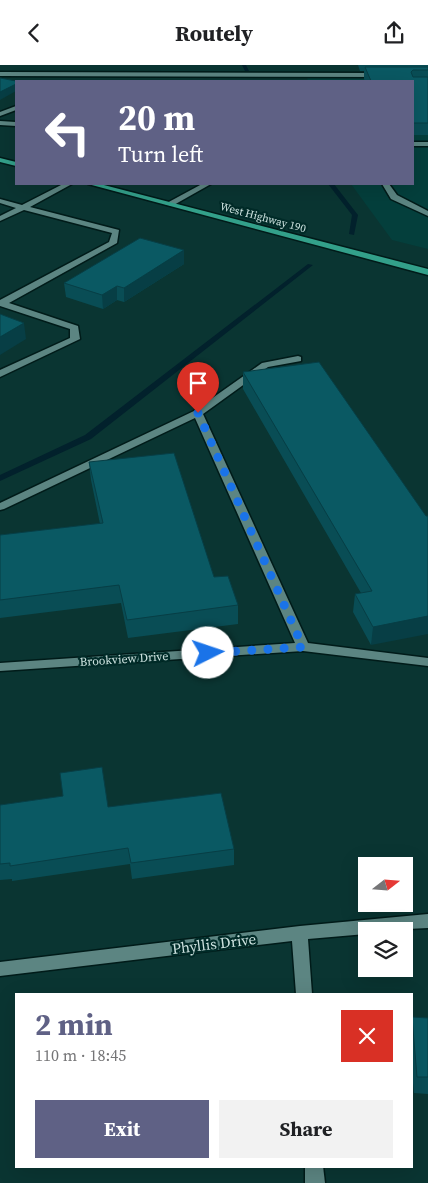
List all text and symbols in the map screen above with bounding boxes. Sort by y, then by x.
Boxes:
text: Routely [175,18,253,48]
icon: back [20,19,48,47]
icon: share [380,19,408,47]
text: 20 m [118,94,195,142]
icon: left [35,100,100,165]
text: Turn left [118,139,203,169]
street label: West Highway 190 [218,199,308,236]
pin [177,362,219,413]
icon: arrive [184,369,212,397]
position arrow [181,626,233,678]
street label: Brookview Drive [79,648,169,670]
north arrow [358,857,412,913]
map controls [358,857,413,977]
button: layers [358,922,413,977]
street label: Phyllis Drive [171,928,257,959]
text: 2 min [35,1004,113,1045]
button: close [341,1010,393,1062]
text: 110 m · 18:45 [35,1044,126,1066]
button: Exit [35,1100,209,1158]
button: Share [219,1100,393,1158]

